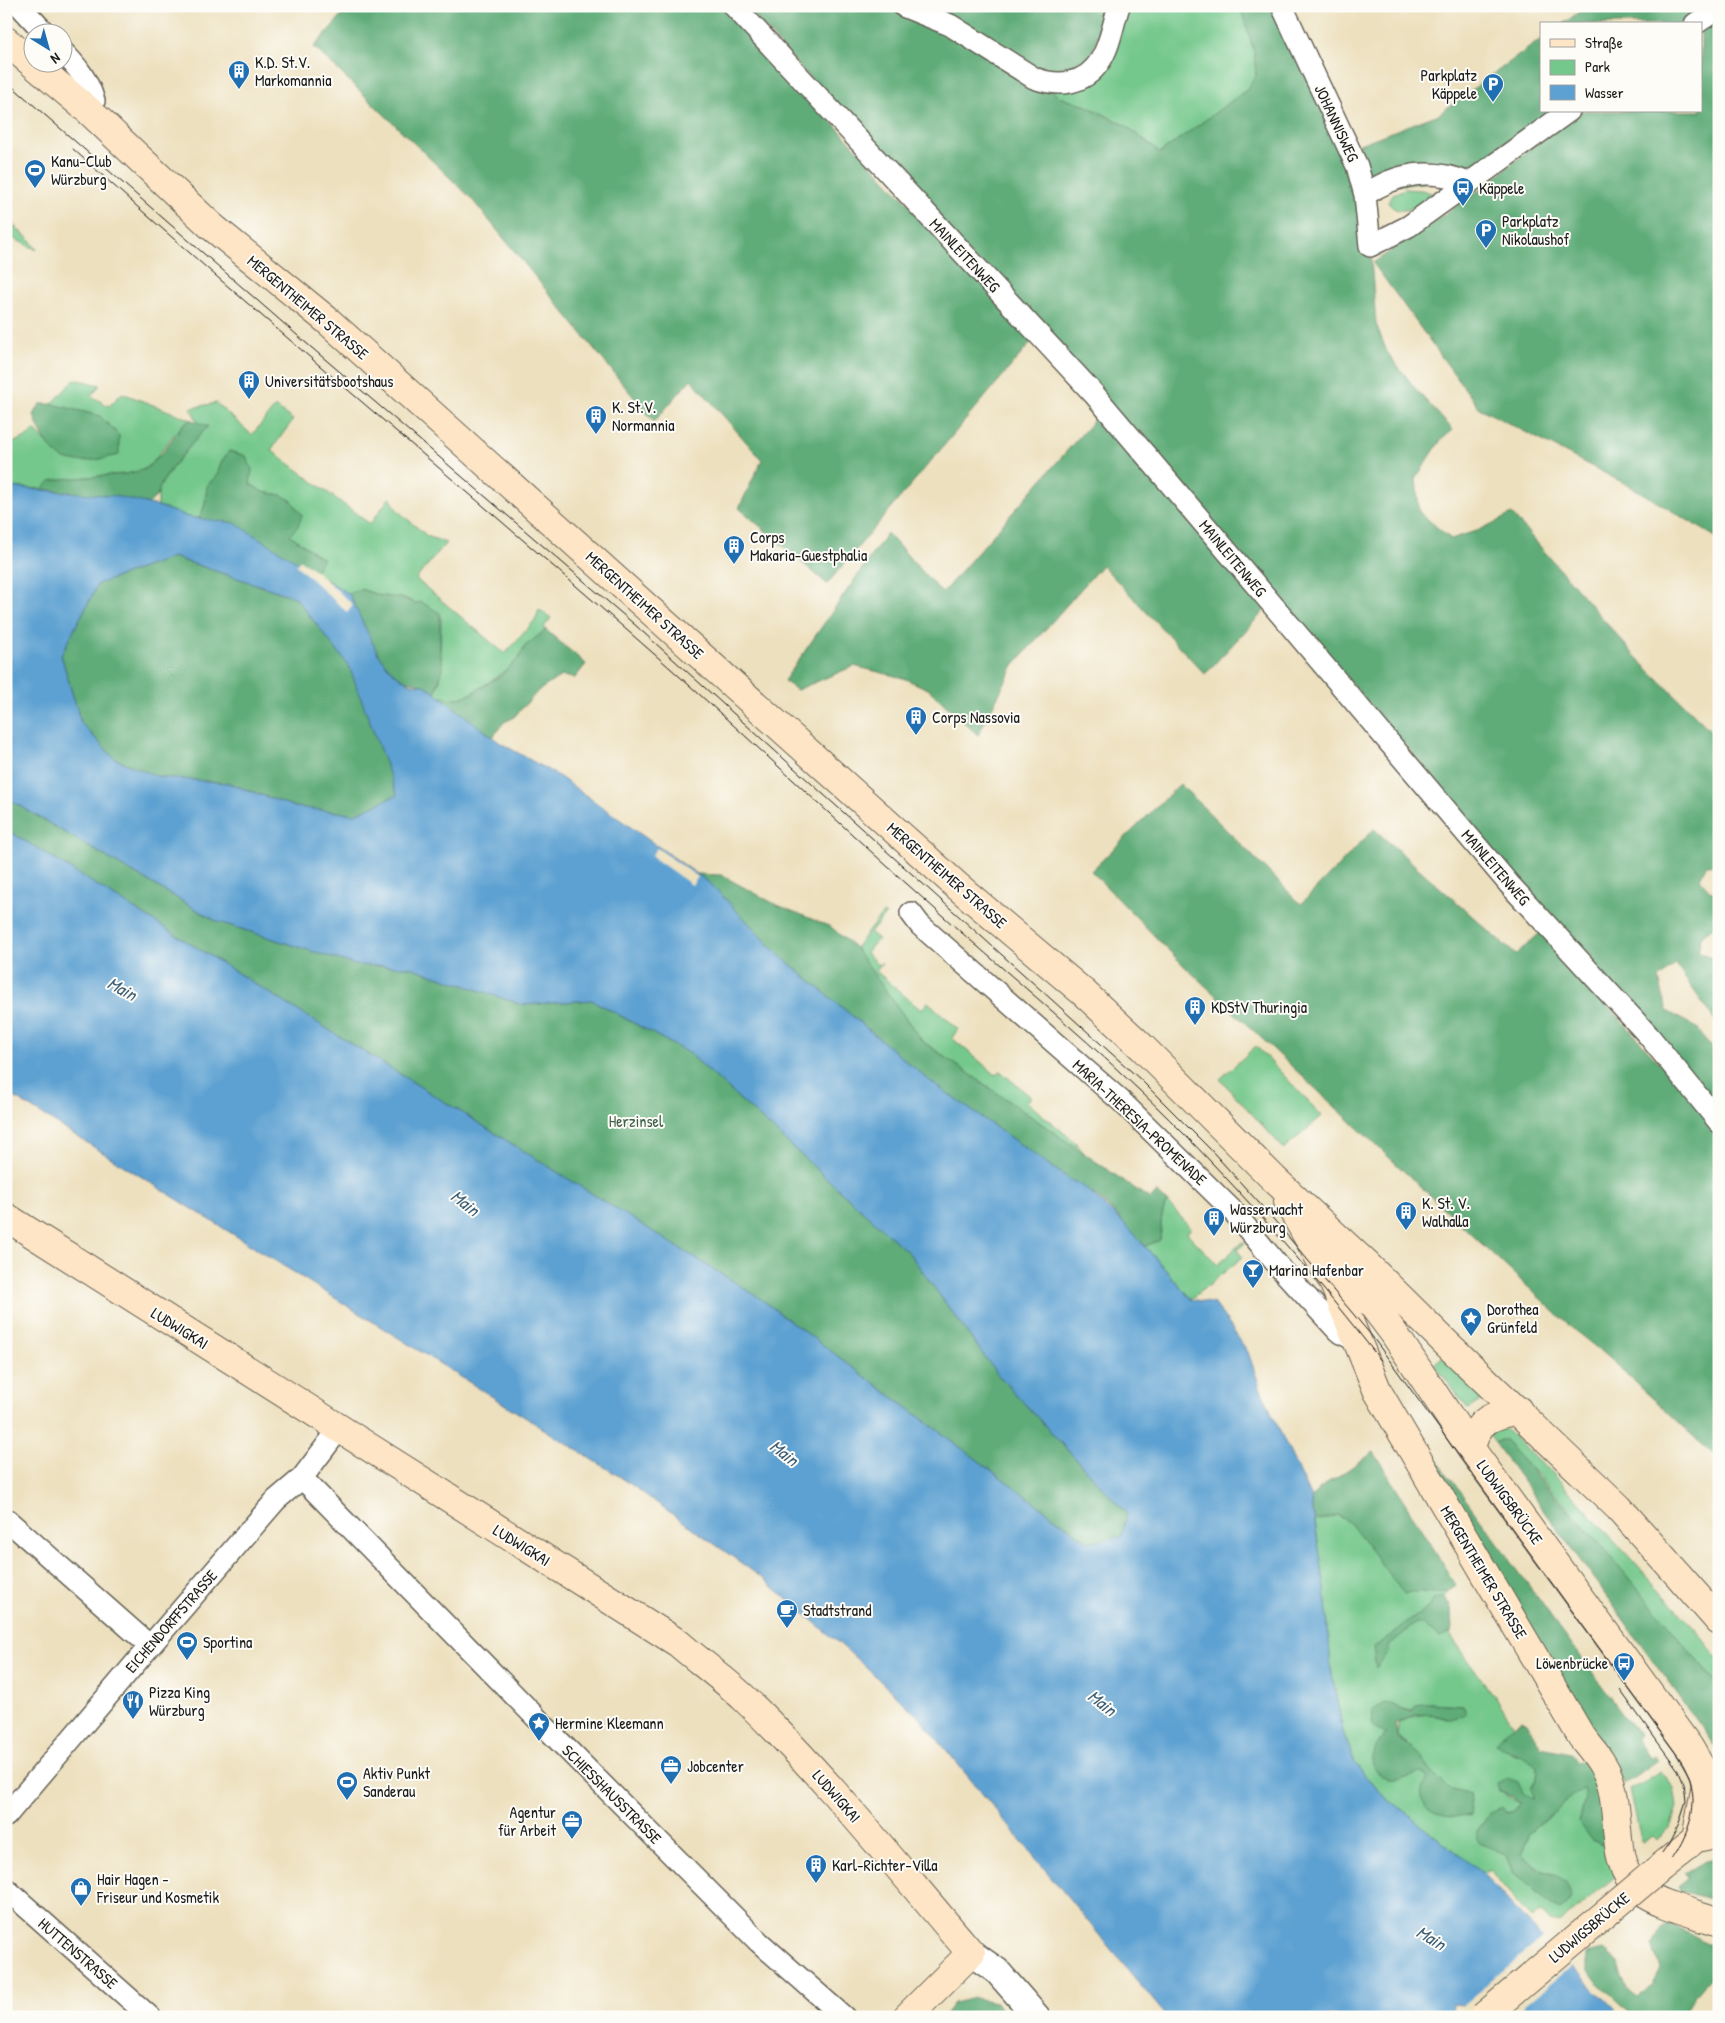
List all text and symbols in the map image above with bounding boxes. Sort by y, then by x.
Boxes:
north arrow [22,22,72,72]
legend [1540,22,1702,112]
text: Straße [1585,32,1623,53]
text: N [47,49,65,69]
place label: K.D. St.V. Markomannia [255,51,332,91]
text: Park [1585,56,1610,77]
building icon: K.D. St.V. Markomannia [227,59,251,90]
place label: Parkplatz Käppele [1421,64,1478,104]
parking icon: Parkplatz Käppele [1481,72,1505,103]
street label: JOHANNISWEG [1310,81,1365,165]
text: Wasser [1585,82,1624,103]
place label: Kanu-Club Würzburg [51,150,112,190]
sports icon: Kanu-Club Würzburg [23,158,47,189]
bus stop icon: Käppele [1451,176,1475,207]
place label: Käppele [1479,177,1525,199]
place label: Parkplatz Nikolaushof [1502,210,1569,250]
street label: MAINLEITENWEG [925,213,1005,297]
parking icon: Parkplatz Nikolaushof [1474,218,1498,249]
street label: MERGENTHEIMER STRASSE [243,250,373,364]
building icon: Universitätsbootshaus [237,369,261,400]
place label: Universitätsbootshaus [265,370,393,392]
place label: K. St.V. Normannia [612,396,675,436]
building icon: K. St.V. Normannia [584,404,608,435]
street label: MAINLEITENWEG [1194,515,1272,601]
place label: Corps Makaria-Guestphalia [750,526,867,566]
building icon: Corps Makaria-Guestphalia [722,534,746,565]
street label: MERGENTHEIMER STRASSE [581,546,709,664]
building icon: Corps Nassovia [904,705,928,736]
place label: Corps Nassovia [932,706,1020,728]
street label: MERGENTHEIMER STRASSE [882,817,1012,933]
street label: MAINLEITENWEG [1457,824,1535,910]
water label: Main [103,970,143,1008]
building icon: KDStV Thuringia [1183,995,1207,1026]
place label: KDStV Thuringia [1211,996,1307,1018]
street label: MARIA-THERESIA-PROMENADE [1068,1054,1212,1190]
park label: Herzinsel [609,1110,664,1132]
water label: Main [446,1184,486,1223]
place label: K. St. V. Walhalla [1422,1192,1470,1232]
place label: Wasserwacht Würzburg [1230,1198,1304,1238]
building icon: K. St. V. Walhalla [1394,1200,1418,1231]
building icon: Wasserwacht Würzburg [1202,1206,1226,1237]
bar icon: Marina Hafenbar [1241,1258,1265,1289]
place label: Marina Hafenbar [1269,1259,1364,1281]
place label: Dorothea Grünfeld [1487,1298,1539,1338]
street label: LUDWIGKAI [147,1302,213,1354]
place icon: Dorothea Grünfeld [1459,1306,1483,1337]
water label: Main [765,1434,805,1473]
street label: LUDWIGSBRÜCKE [1472,1455,1548,1549]
street label: MERGENTHEIMER STRASSE [1435,1501,1533,1643]
street label: LUDWIGKAI [489,1519,555,1571]
street label: EICHENDORFFSTRASSE [120,1565,222,1677]
cafe icon: Stadtstrand [775,1598,799,1629]
place label: Stadtstrand [803,1599,871,1621]
sports icon: Sportina [175,1630,199,1661]
place label: Sportina [203,1631,252,1653]
bus stop icon: Löwenbrücke [1612,1651,1636,1682]
place label: Löwenbrücke [1536,1652,1609,1674]
place label: Pizza King Würzburg [149,1681,210,1721]
water label: Main [1083,1684,1123,1723]
restaurant icon: Pizza King Würzburg [121,1689,145,1720]
place icon: Hermine Kleemann [527,1711,551,1742]
place label: Hermine Kleemann [555,1712,664,1734]
street label: SCHIESSHAUSSTRASSE [557,1739,667,1849]
office icon: Jobcenter [659,1754,683,1785]
place label: Jobcenter [687,1755,744,1777]
place label: Aktiv Punkt Sanderau [363,1762,431,1802]
street label: LUDWIGKAI [808,1765,866,1827]
sports icon: Aktiv Punkt Sanderau [335,1770,359,1801]
place label: Agentur für Arbeit [498,1801,556,1841]
office icon: Agentur für Arbeit [560,1809,584,1840]
building icon: Karl-Richter-Villa [804,1853,828,1884]
place label: Karl-Richter-Villa [832,1854,938,1876]
place label: Hair Hagen - Friseur und Kosmetik [96,1868,219,1908]
shop icon: Hair Hagen - Friseur und Kosmetik [69,1876,93,1907]
street label: LUDWIGSBRÜCKE [1544,1887,1634,1967]
street label: HUTTENSTRASSE [34,1912,122,1994]
water label: Main [1412,1919,1452,1957]

